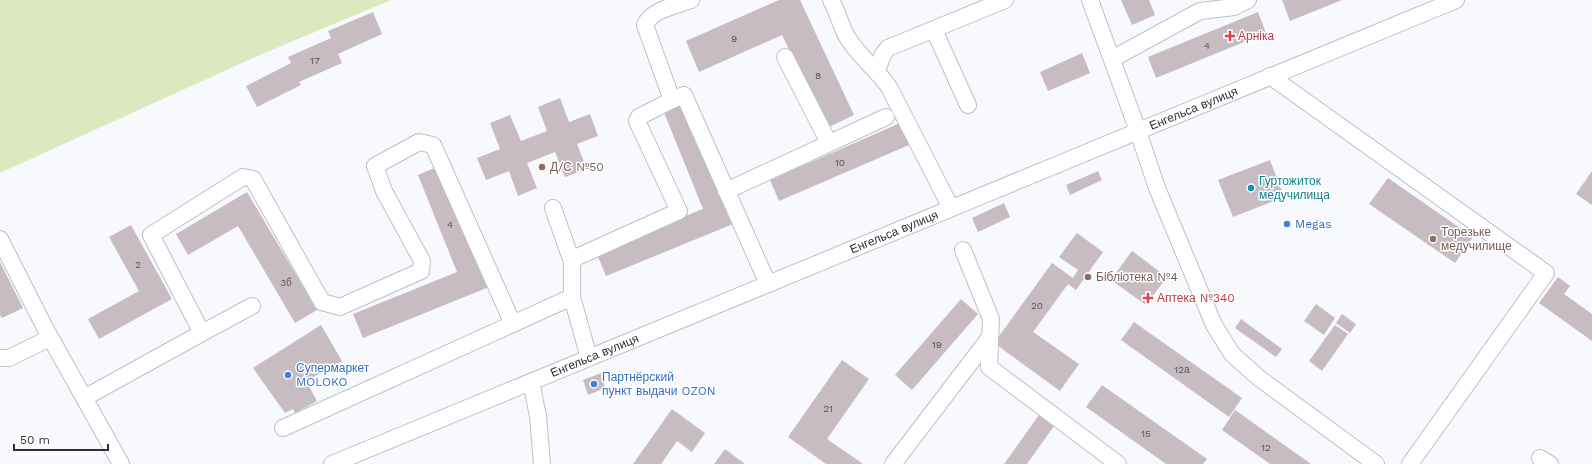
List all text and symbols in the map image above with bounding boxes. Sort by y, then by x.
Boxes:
place label: Арніка [1238,29,1274,43]
marker: Арніка [1225,31,1235,41]
house number: 9 [731,33,737,44]
house number: 4 [1204,40,1210,51]
house number: 17 [310,55,320,66]
house number: 8 [815,70,821,81]
street label: Енгельса вулиця [1147,84,1240,133]
house number: 10 [835,157,845,168]
place label: Д/С №50 [550,160,604,174]
marker: Д/С №50 [537,162,547,172]
place label: Гуртожиток медучилища [1259,174,1330,202]
marker: Гуртожиток медучилища [1246,183,1256,193]
street label: Енгельса вулиця [848,208,940,256]
place label: Megas [1295,217,1332,231]
house number: 4 [447,219,453,230]
marker: Megas [1282,219,1292,229]
place label: Торезьке медучилище [1441,225,1512,253]
marker: Торезьке медучилище [1428,234,1438,244]
house number: 2 [135,259,141,270]
place label: Бібліотека №4 [1096,270,1178,284]
marker: Бібліотека №4 [1083,272,1093,282]
house number: 3б [280,277,292,288]
place label: Аптека №340 [1157,291,1235,305]
marker: Аптека №340 [1142,292,1154,304]
house number: 20 [1031,300,1043,311]
street label: Енгельса вулиця [548,331,641,380]
house number: 19 [932,339,942,350]
place label: Супермаркет MOLOKO [296,361,370,389]
house number: 12а [1174,364,1190,375]
marker: Супермаркет MOLOKO [283,370,293,380]
place label: Партнёрский пункт выдачи OZON [602,370,716,398]
marker: Партнёрский пункт выдачи OZON [589,379,599,389]
house number: 21 [823,403,833,414]
scale bar [14,426,108,452]
house number: 15 [1141,428,1151,439]
text: 50 m [20,433,50,447]
house number: 12 [1261,442,1271,453]

